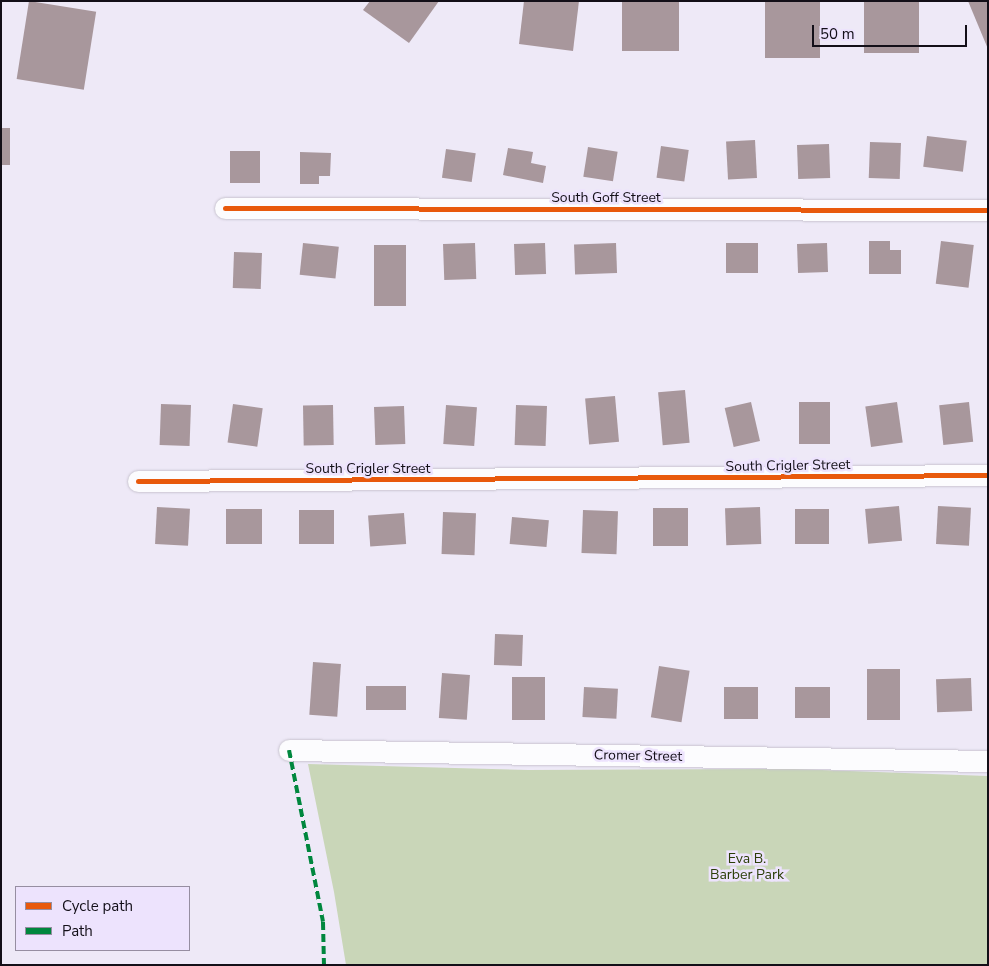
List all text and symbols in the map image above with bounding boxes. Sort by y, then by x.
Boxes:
scale bar [814,15,969,47]
text: 50 m [820,24,855,44]
street label: South Goff Street [551,190,661,206]
street label: South Crigler Street [725,457,851,475]
street label: South Crigler Street [306,461,430,477]
street label: Cromer Street [594,747,682,765]
park label: Eva B. Barber Park [710,851,784,884]
legend [15,886,190,951]
text: Cycle path [62,896,133,916]
text: Path [62,921,93,941]

